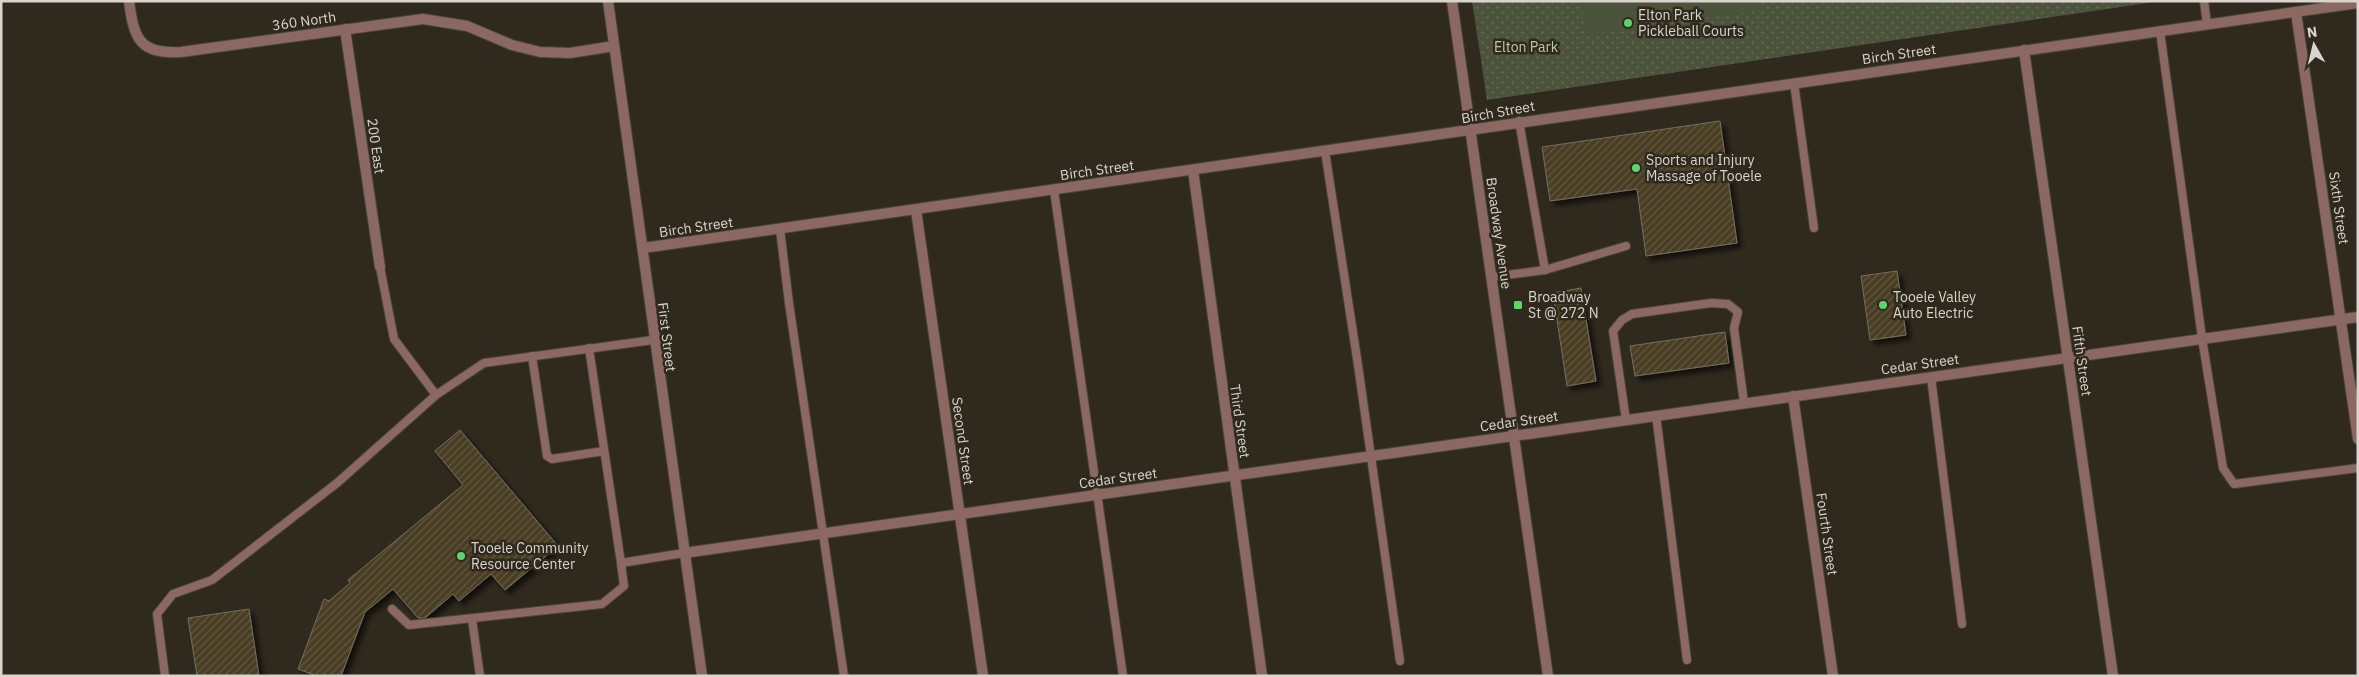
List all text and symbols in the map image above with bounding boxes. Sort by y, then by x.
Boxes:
place label: Elton Park Pickleball Courts [1638,6,1744,40]
street label: 360 North [271,8,337,34]
marker: Elton Park Pickleball Courts [1622,17,1634,29]
north arrow [2289,20,2339,70]
text: N [2306,23,2318,42]
park label: Elton Park [1494,38,1559,56]
street label: Birch Street [1861,40,1937,68]
street label: Birch Street [1460,97,1536,127]
street label: 200 East [363,117,389,175]
place label: Sports and Injury Massage of Tooele [1646,151,1762,185]
street label: Birch Street [1059,156,1135,184]
marker: Sports and Injury Massage of Tooele [1630,162,1642,174]
street label: Sixth Street [2325,170,2353,246]
street label: Broadway Avenue [1482,176,1516,290]
street label: Birch Street [658,213,734,241]
place label: Broadway St @ 272 N [1528,288,1599,322]
place label: Tooele Valley Auto Electric [1893,288,1976,322]
marker: Broadway St @ 272 N [1512,299,1524,311]
marker: Tooele Valley Auto Electric [1877,299,1889,311]
street label: First Street [654,301,680,373]
street label: Fifth Street [2068,325,2096,397]
street label: Cedar Street [1880,350,1960,378]
street label: Third Street [1226,383,1254,459]
street label: Second Street [948,396,978,486]
street label: Cedar Street [1479,407,1559,435]
street label: Cedar Street [1078,464,1158,492]
street label: Fourth Street [1812,492,1842,576]
place label: Tooele Community Resource Center [471,539,589,573]
marker: Tooele Community Resource Center [455,550,467,562]

